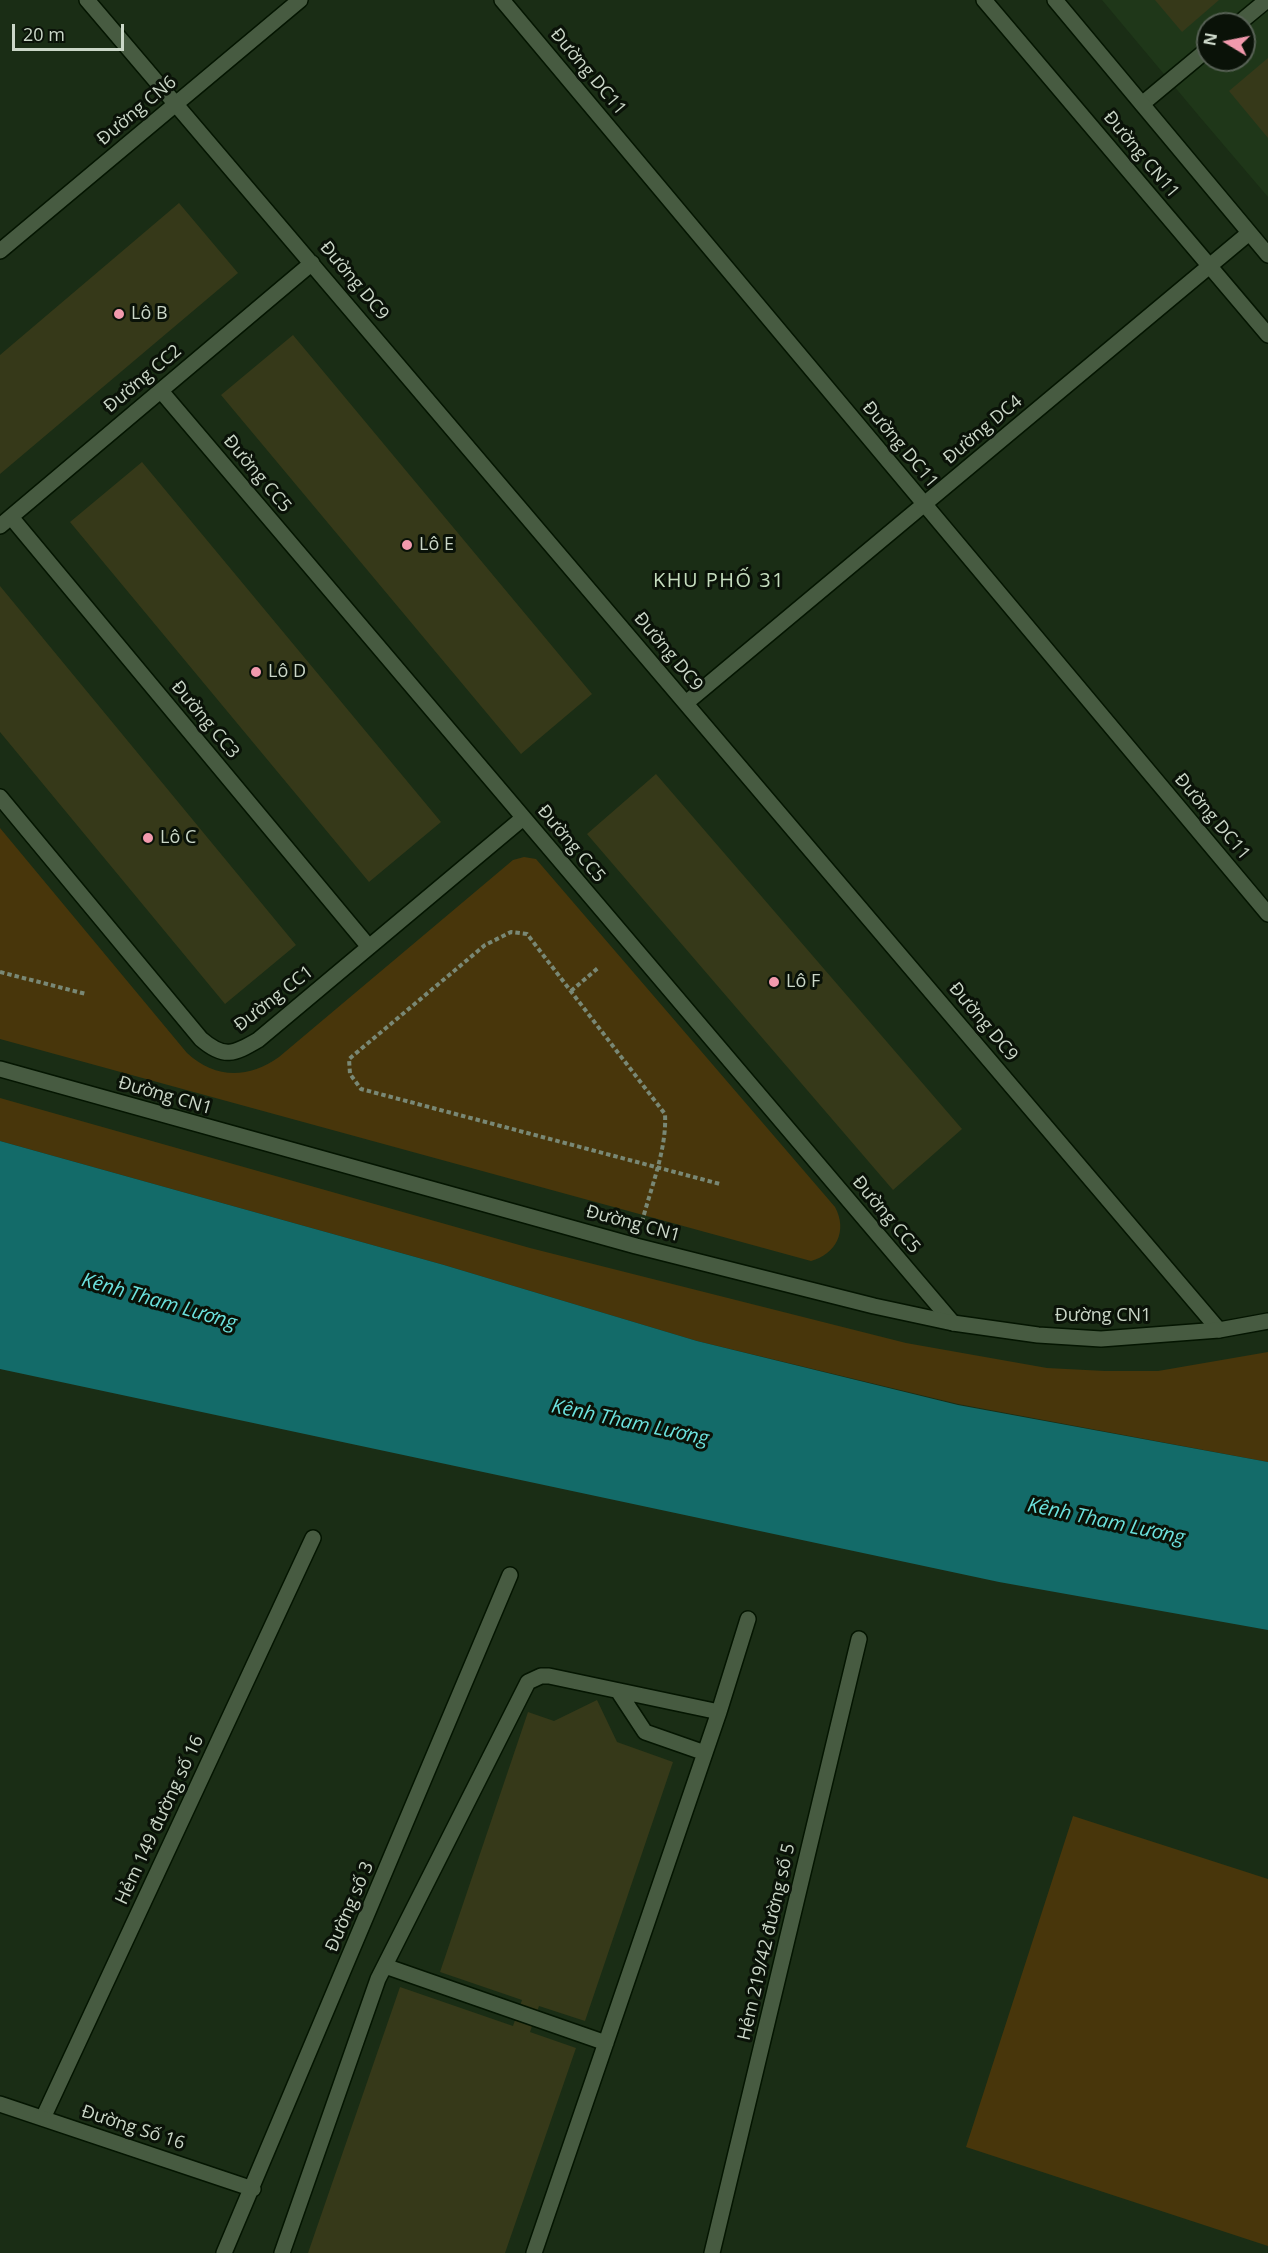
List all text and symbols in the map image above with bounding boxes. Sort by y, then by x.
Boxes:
scale bar [15,12,128,50]
north arrow [1196,12,1256,72]
text: 20 m [23,22,65,46]
street label: Đường DC11 [546,24,630,120]
text: N [1198,31,1222,48]
street label: Đường CN6 [93,72,181,150]
street label: Đường CN11 [1098,107,1184,203]
street label: Đường DC9 [315,237,393,325]
place label: Lô B [131,303,168,325]
marker: Lô B [112,307,126,321]
street label: Đường CC2 [100,340,186,418]
street label: Đường DC4 [939,391,1027,469]
street label: Đường DC11 [858,397,942,493]
street label: Đường CC5 [218,431,296,517]
place label: Lô E [419,534,454,556]
marker: Lô E [400,538,414,552]
district label: KHU PHỐ 31 [653,569,785,593]
street label: Đường DC9 [629,608,707,696]
place label: Lô D [268,661,306,683]
marker: Lô D [249,665,263,679]
street label: Đường CC3 [166,677,244,763]
street label: Đường DC11 [1170,769,1254,865]
street label: Đường CC5 [532,801,610,887]
place label: Lô C [160,827,196,849]
marker: Lô C [141,831,155,845]
street label: Đường CC1 [230,961,318,1037]
place label: Lô F [786,971,820,993]
marker: Lô F [767,975,781,989]
street label: Đường DC9 [944,978,1022,1066]
street label: Đường CN1 [116,1072,214,1120]
street label: Đường CC5 [847,1172,925,1258]
street label: Đường CN1 [584,1201,682,1247]
water label: Kênh Tham Lương [79,1268,239,1336]
street label: Đường CN1 [1055,1305,1151,1327]
water label: Kênh Tham Lương [549,1395,711,1451]
water label: Kênh Tham Lương [1025,1494,1187,1550]
street label: Hẻm 149 đường số 16 [111,1732,209,1908]
street label: Hẻm 219/42 đường số 5 [734,1842,800,2042]
street label: Đường số 3 [321,1859,379,1955]
street label: Đường Số 16 [79,2101,187,2155]

